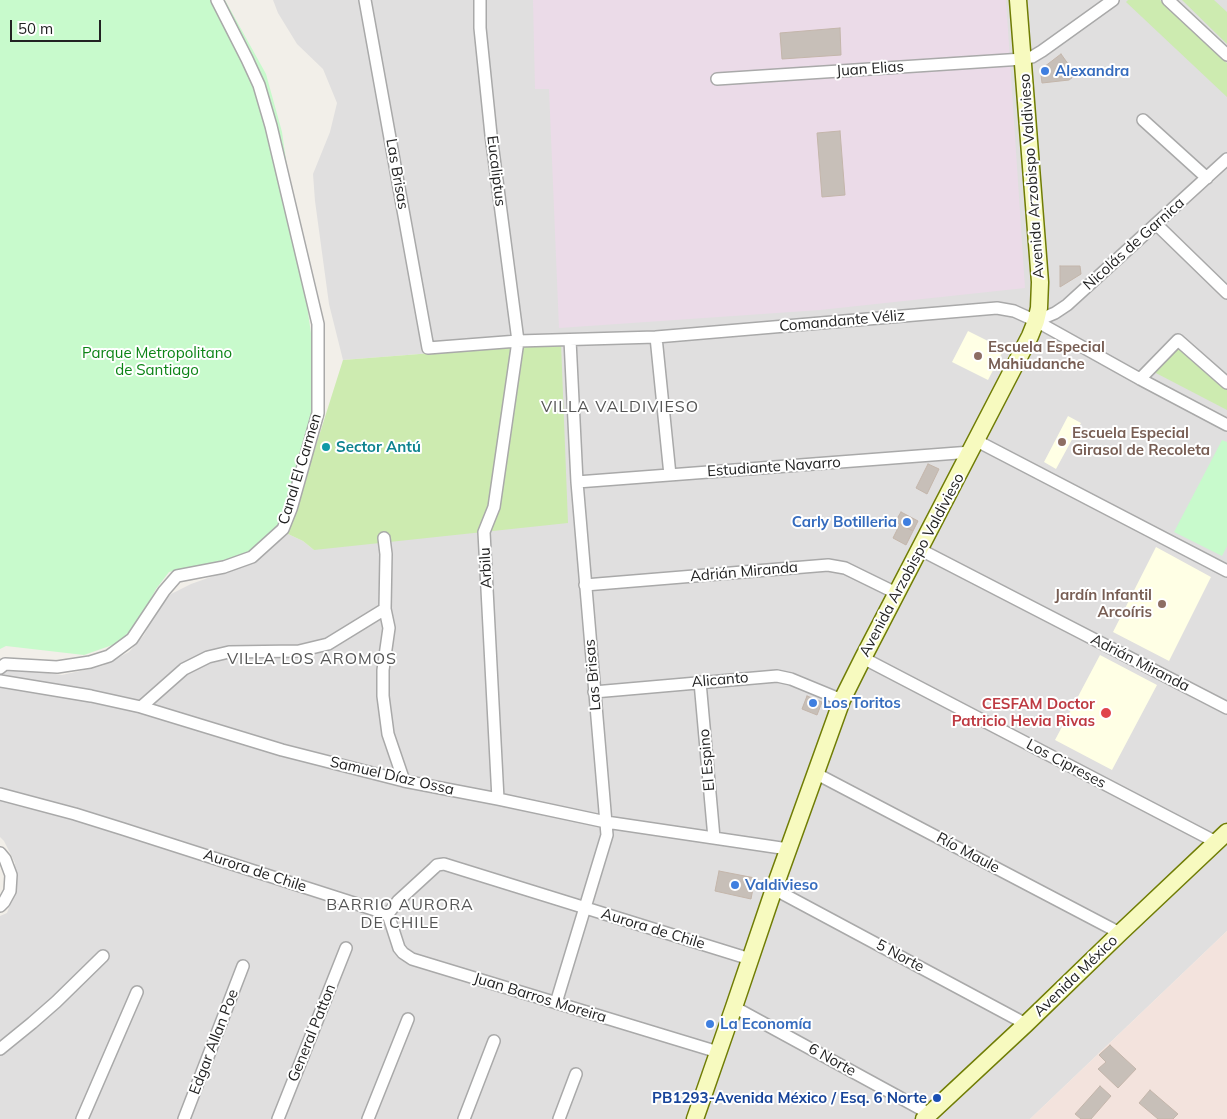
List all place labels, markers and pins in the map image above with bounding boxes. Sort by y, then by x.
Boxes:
place label: Alexandra [1055,62,1129,80]
marker: Alexandra [1039,65,1051,77]
place label: Escuela Especial Mahiudanche [988,338,1105,373]
marker: Escuela Especial Mahiudanche [972,350,984,362]
place label: Escuela Especial Girasol de Recoleta [1072,424,1210,459]
marker: Escuela Especial Girasol de Recoleta [1056,436,1068,448]
place label: Sector Antú [336,438,421,456]
marker: Sector Antú [320,441,332,453]
place label: Carly Botilleria [792,513,897,531]
marker: Carly Botilleria [901,516,913,528]
place label: Jardín Infantil Arcoíris [1055,586,1152,621]
marker: Jardín Infantil Arcoíris [1156,598,1168,610]
place label: Los Toritos [823,694,901,712]
place label: CESFAM Doctor Patricio Hevia Rivas [952,695,1095,730]
marker: Los Toritos [807,697,819,709]
marker: CESFAM Doctor Patricio Hevia Rivas [1099,706,1113,720]
place label: Valdivieso [745,876,818,894]
marker: Valdivieso [729,879,741,891]
place label: La Economía [720,1015,812,1033]
marker: La Economía [704,1018,716,1030]
place label: PB1293-Avenida México / Esq. 6 Norte [652,1089,927,1107]
marker: PB1293-Avenida México / Esq. 6 Norte [931,1092,943,1104]

